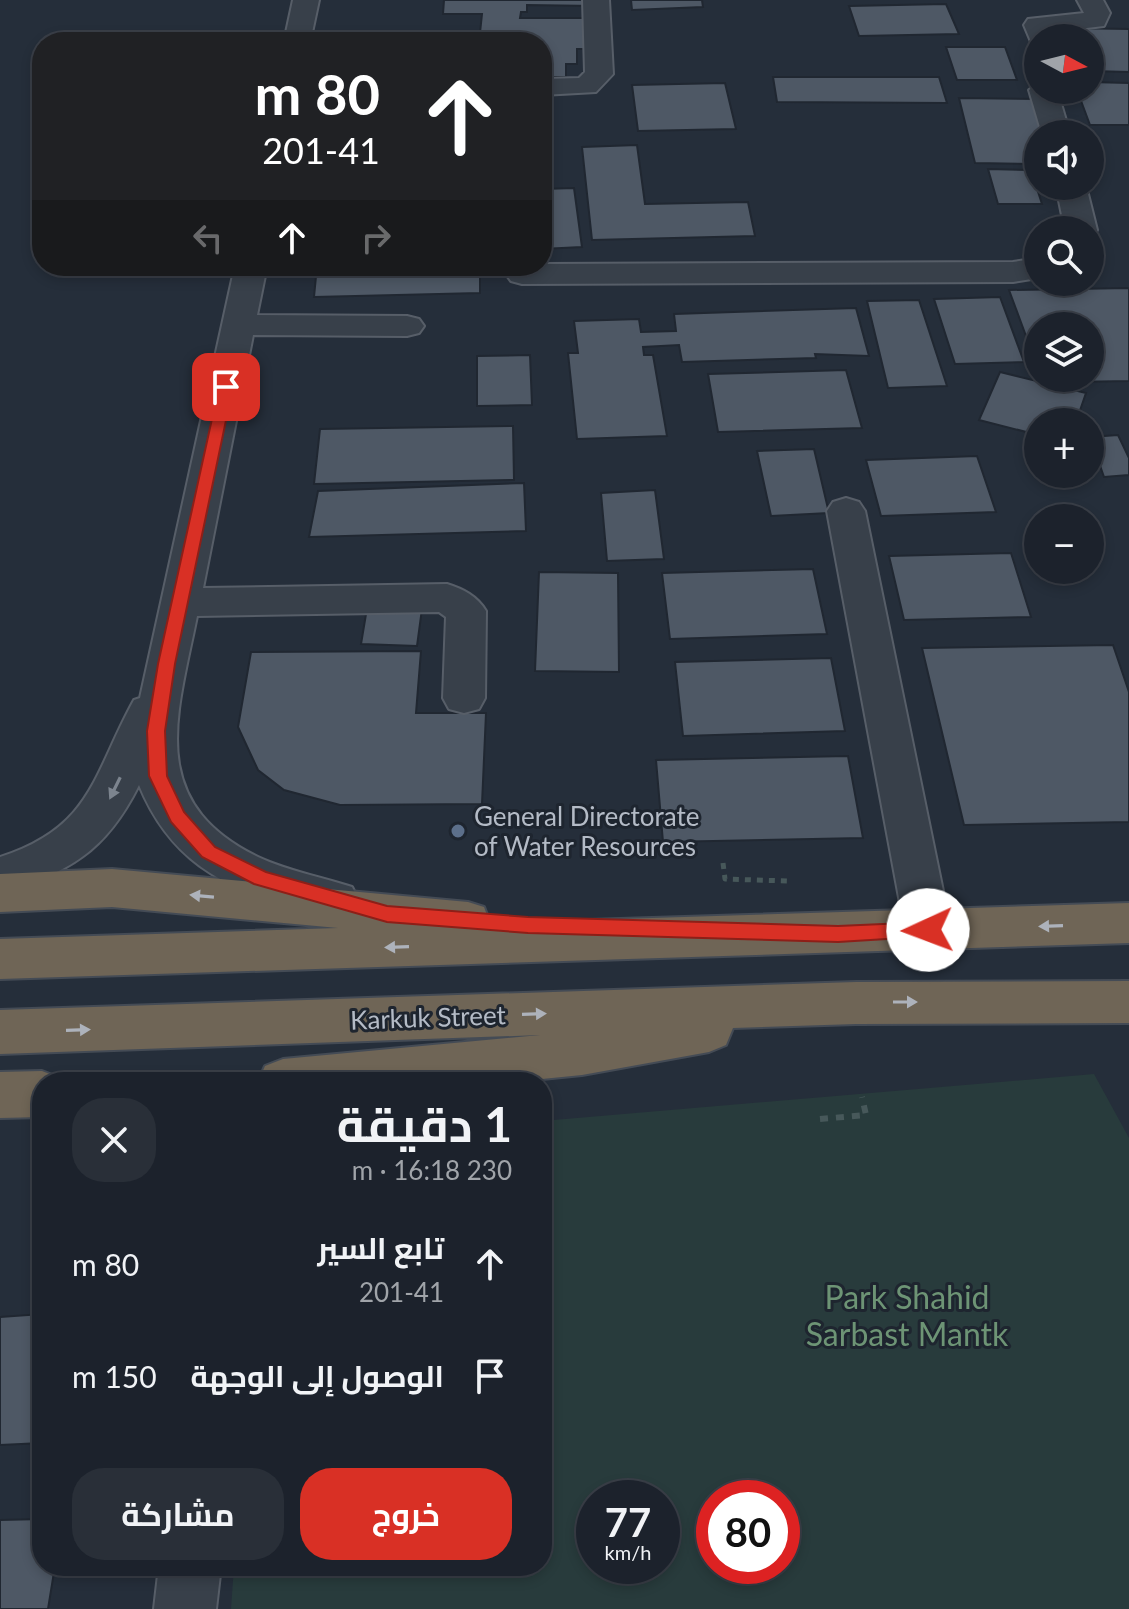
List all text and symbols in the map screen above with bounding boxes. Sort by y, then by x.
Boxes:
north arrow [1024,24,1104,104]
map controls [1024,24,1104,584]
text: 80 m [255,60,380,127]
icon: ahead [408,64,512,168]
button: sound [1024,120,1104,200]
text: 201-41 [262,128,380,172]
icon: left [186,216,230,260]
icon: ahead [270,216,314,260]
icon: right [354,216,398,260]
button: search [1024,216,1104,296]
button: layers [1024,312,1104,392]
pin [192,353,260,421]
icon: arrive [204,365,248,409]
button: + [1024,408,1104,488]
button: − [1024,504,1104,584]
one-way arrow [108,776,122,799]
place label: General Directorate of Water Resources [474,800,700,862]
marker: General Directorate of Water Resources [449,822,467,840]
position arrow [886,888,970,972]
one-way arrow [189,889,214,902]
one-way arrow [1038,919,1063,932]
one-way arrow [384,941,409,954]
one-way arrow [893,996,918,1009]
street label: Karkuk Street [350,998,507,1036]
one-way arrow [522,1007,547,1020]
one-way arrow [66,1023,91,1036]
text: 1 دقيقة [337,1095,512,1152]
button: close [72,1098,156,1182]
text: 230 m · 16:18 [352,1154,512,1186]
text: تابع السير [317,1229,444,1265]
icon: ahead [468,1242,512,1286]
text: 80 m [72,1246,139,1282]
text: 201-41 [359,1276,444,1308]
park label: Park Shahid Sarbast Mantk [806,1277,1009,1353]
icon: arrive [468,1354,512,1398]
text: الوصول إلى الوجهة [190,1357,444,1393]
text: 150 m [72,1358,157,1394]
button: مشاركة [72,1468,284,1560]
button: خروج [300,1468,512,1560]
speed limit sign: 80 [696,1480,800,1584]
text: 77 [605,1498,651,1546]
text: km/h [605,1540,651,1564]

